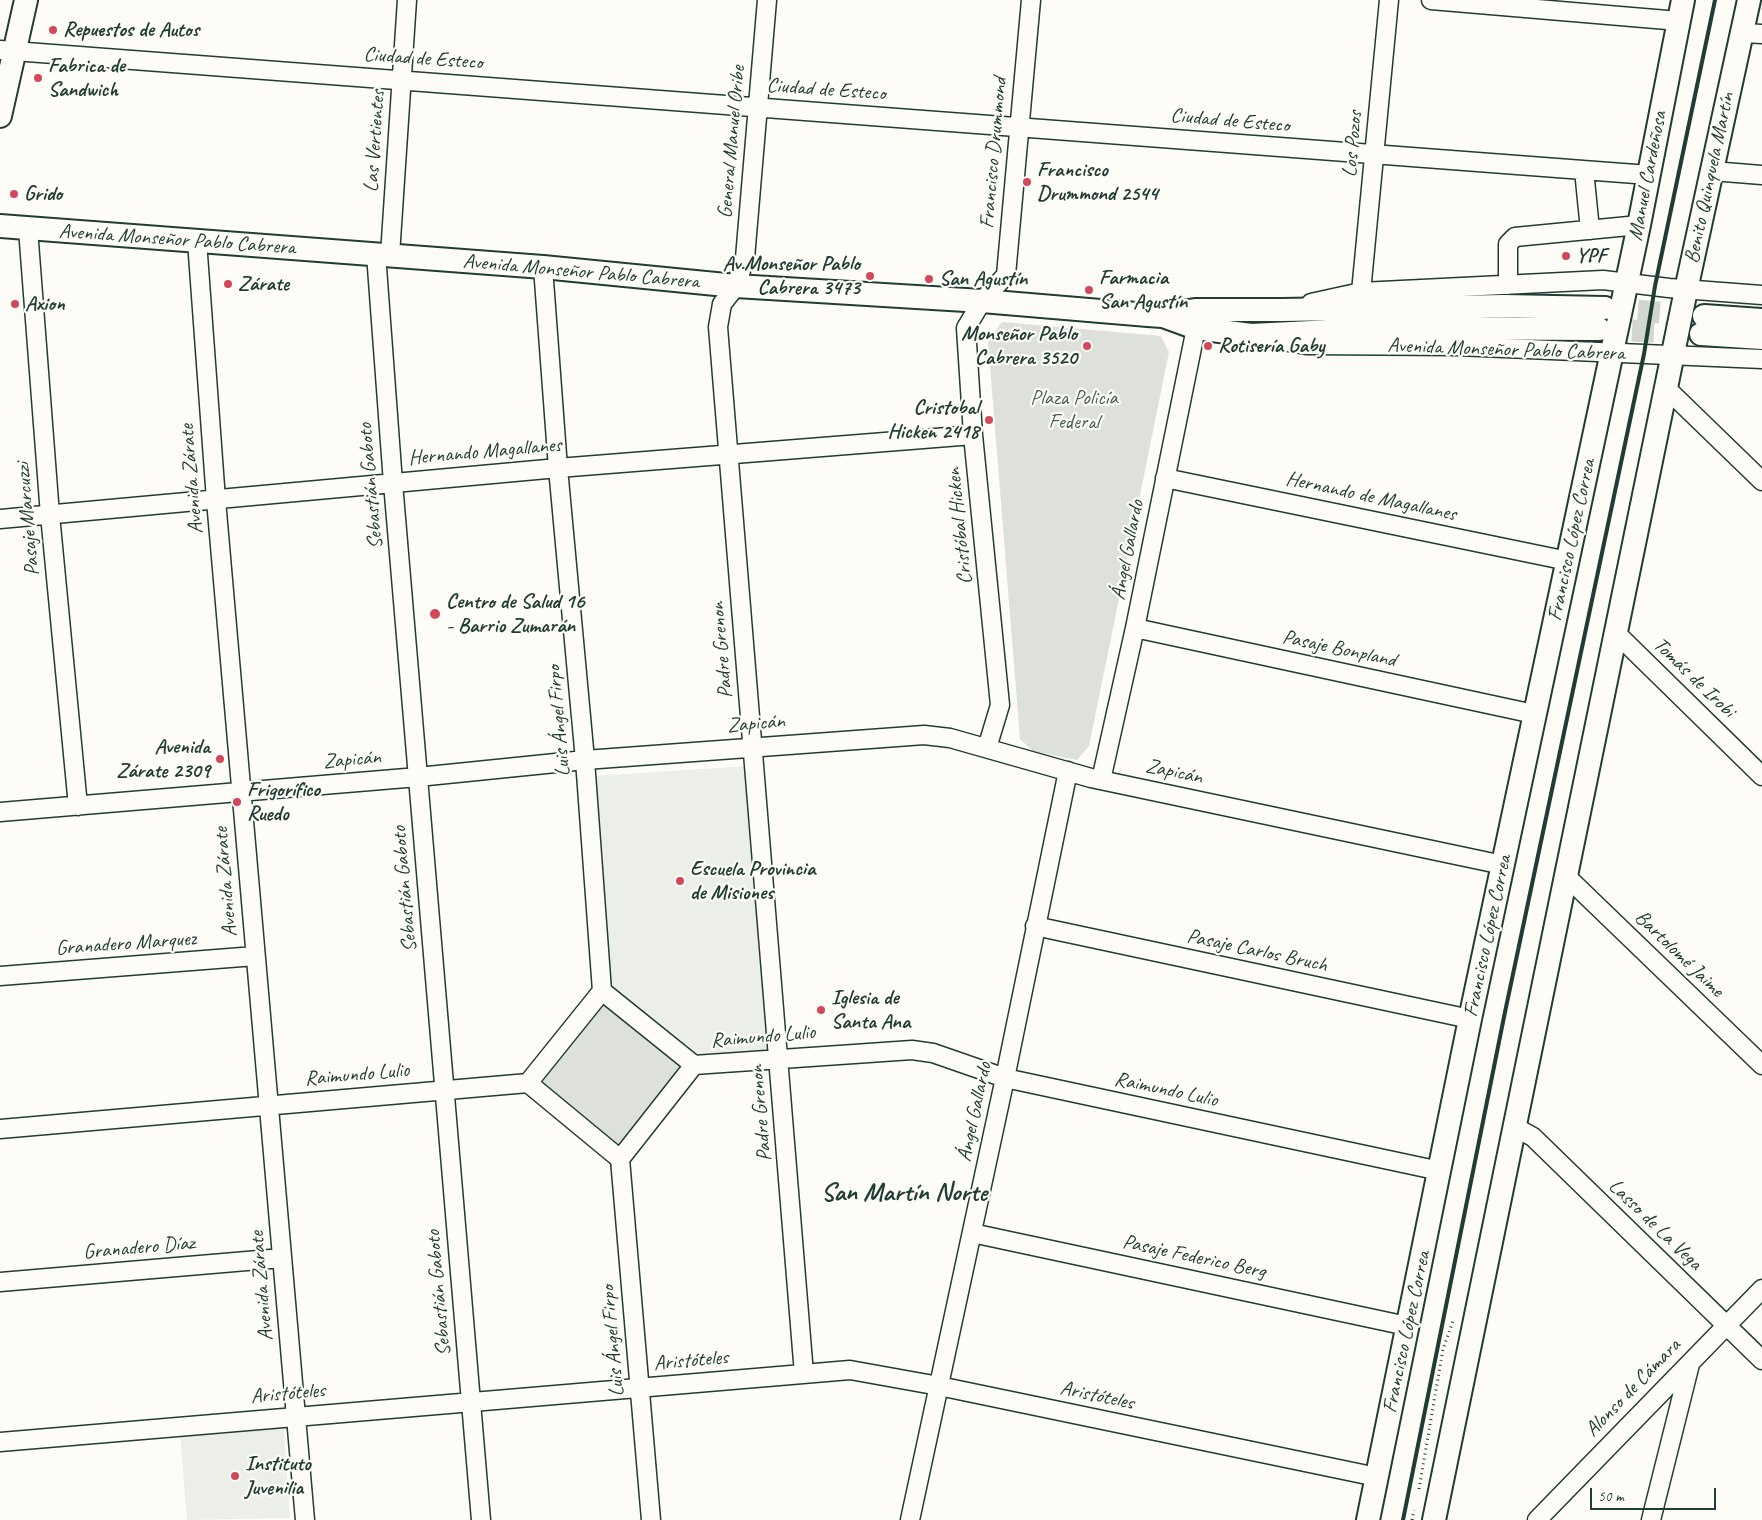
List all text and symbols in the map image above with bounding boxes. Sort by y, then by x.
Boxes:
place label: Repuestos de Autos [63,17,199,43]
marker: Repuestos de Autos [47,24,59,36]
street label: Ciudad de Esteco [363,42,483,76]
place label: Fabrica de Sandwich [48,53,125,103]
street label: General Manuel Oribe [713,65,751,219]
marker: Fabrica de Sandwich [32,72,44,84]
street label: Ciudad de Esteco [766,73,886,107]
street label: Francisco Drummond [975,76,1013,230]
street label: Las Vertientes [359,89,391,193]
street label: Benito Quinquela Martín [1680,90,1740,266]
street label: Ciudad de Esteco [1169,103,1291,139]
street label: Manuel Cardeñosa [1623,109,1673,243]
street label: Los Pozos [1338,110,1368,178]
place label: Francisco Drummond 2544 [1037,157,1158,207]
marker: Francisco Drummond 2544 [1021,176,1033,188]
place label: Grido [24,181,62,207]
marker: Grido [8,188,20,200]
street label: Avenida Monseñor Pablo Cabrera [58,219,296,261]
place label: YPF [1576,243,1606,269]
street label: Avenida Monseñor Pablo Cabrera [462,249,700,295]
marker: YPF [1560,250,1572,262]
place label: Av.Monseñor Pablo Cabrera 3473 [723,251,860,301]
place label: Farmacia San Agustín [1099,265,1187,315]
place label: San Agustín [939,266,1027,292]
marker: Av.Monseñor Pablo Cabrera 3473 [864,270,876,282]
place label: Zárate [238,271,289,297]
marker: San Agustín [923,273,935,285]
marker: Zárate [222,278,234,290]
marker: Farmacia San Agustín [1083,284,1095,296]
place label: Axion [25,291,65,317]
marker: Axion [9,298,21,310]
place label: Monseñor Pablo Cabrera 3520 [961,321,1077,371]
place label: Rotisería Gaby [1218,333,1324,359]
street label: Avenida Monseñor Pablo Cabrera [1387,333,1625,367]
marker: Monseñor Pablo Cabrera 3520 [1081,340,1093,352]
marker: Rotisería Gaby [1202,340,1214,352]
park label: Plaza Policía Federal [1030,385,1118,435]
place label: Cristobal Hicken 2418 [888,395,979,445]
marker: Cristobal Hicken 2418 [983,414,995,426]
street label: Sebastián Gaboto [353,422,389,550]
street label: Avenida Zárate [175,423,209,535]
street label: Hernando Magallanes [407,433,563,471]
street label: Francisco López Correa [1543,457,1601,623]
street label: Pasaje Marcuzzi [10,461,46,577]
street label: Cristóbal Hicken [941,466,979,586]
street label: Hernando de Magallanes [1283,467,1459,527]
street label: Ángel Gallardo [1106,498,1150,602]
place label: Centro de Salud 16 - Barrio Zumarán [446,589,584,639]
street label: Padre Grenon [705,601,739,699]
marker: Centro de Salud 16 - Barrio Zumarán [428,607,442,621]
street label: Pasaje Bonpland [1280,625,1398,673]
street label: Tomás de Irobi [1648,633,1740,723]
street label: Luis Ángel Firpo [542,664,576,778]
street label: Zapicán [726,709,786,739]
place label: Avenida Zárate 2309 [116,734,210,784]
street label: Zapicán [322,745,382,775]
marker: Avenida Zárate 2309 [214,753,226,765]
street label: Zapicán [1143,754,1205,790]
place label: Frigorífico Ruedo [247,777,320,827]
marker: Frigorífico Ruedo [231,796,243,808]
street label: Sebastián Gaboto [387,825,423,953]
street label: Avenida Zárate [209,826,243,938]
street label: Francisco López Correa [1459,853,1517,1019]
place label: Escuela Provincia de Misiones [690,856,815,906]
marker: Escuela Provincia de Misiones [674,875,686,887]
street label: Bartolomé Jaime [1629,905,1729,1003]
street label: Pasaje Carlos Bruch [1185,924,1329,978]
street label: Granadero Marquez [55,927,197,961]
place label: Iglesia de Santa Ana [831,985,910,1035]
marker: Iglesia de Santa Ana [815,1004,827,1016]
street label: Raimundo Lulio [710,1020,816,1054]
street label: Raimundo Lulio [304,1058,410,1092]
street label: Ángel Gallardo [952,1060,998,1164]
street label: Padre Grenon [744,1064,778,1162]
street label: Raimundo Lulio [1112,1067,1220,1113]
street label: Lasso de La Vega [1603,1174,1707,1276]
district label: San Martín Norte [821,1177,987,1209]
street label: Sebastián Gaboto [421,1229,457,1357]
street label: Avenida Zárate [245,1230,279,1342]
street label: Pasaje Federico Berg [1120,1230,1268,1284]
street label: Granadero Díaz [82,1231,196,1265]
street label: Francisco López Correa [1378,1249,1436,1415]
street label: Luis Ángel Firpo [596,1284,630,1398]
street label: Alonso de Cámara [1580,1334,1686,1442]
street label: Aristóteles [653,1345,729,1377]
street label: Aristóteles [1058,1376,1136,1416]
street label: Aristóteles [250,1378,326,1410]
place label: Instituto Juvenilia [245,1451,311,1501]
marker: Instituto Juvenilia [229,1470,241,1482]
scale bar [1592,1478,1718,1510]
text: 50 m [1598,1487,1624,1506]

